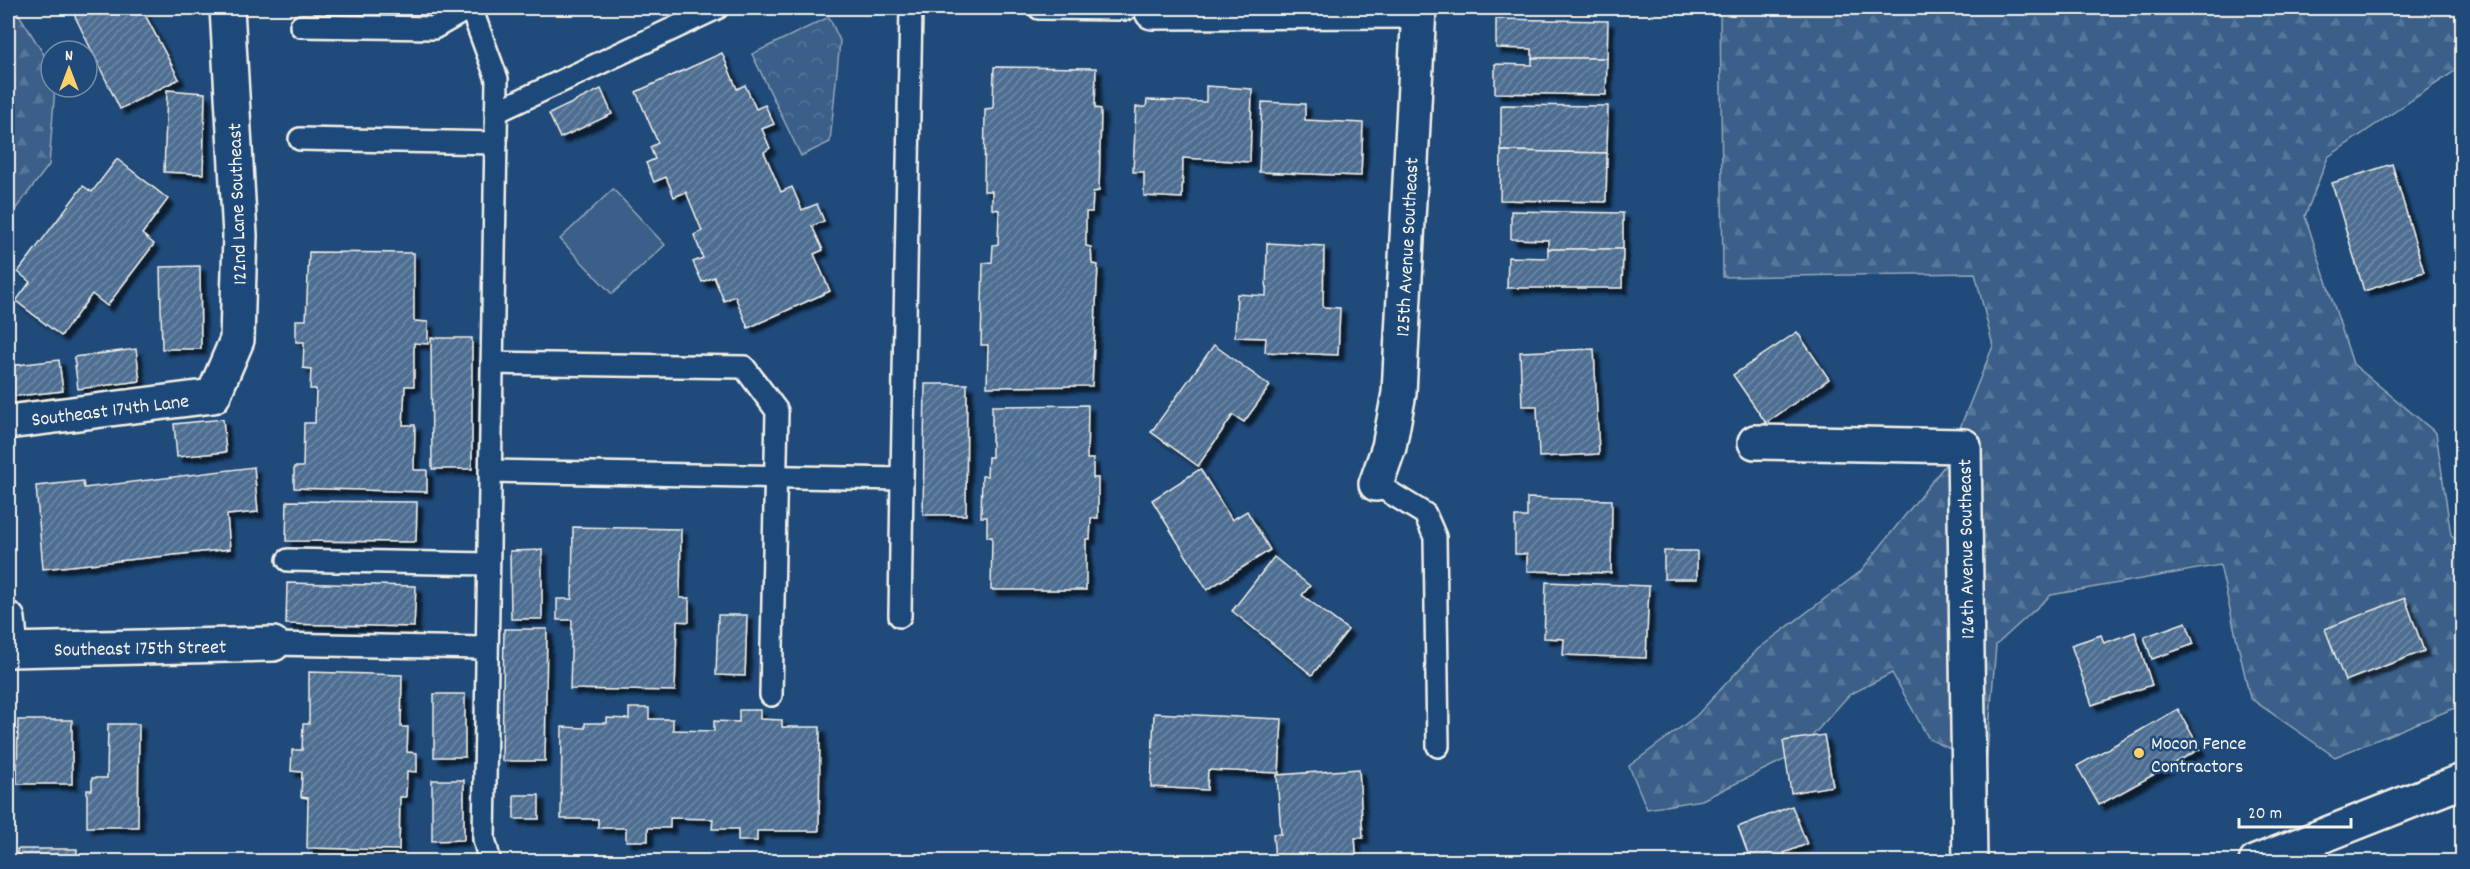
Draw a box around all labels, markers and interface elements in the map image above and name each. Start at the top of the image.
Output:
north arrow [39,39,99,99]
text: N [65,45,73,68]
street label: 122nd Lane Southeast [222,122,256,285]
street label: 125th Avenue Southeast [1390,157,1428,338]
street label: Southeast 174th Lane [30,388,191,436]
street label: 126th Avenue Southeast [1952,459,1984,639]
street label: Southeast 175th Street [54,634,227,666]
place label: Mocon Fence Contractors [2151,731,2246,782]
marker: Mocon Fence Contractors [2132,746,2146,760]
scale bar [2239,791,2352,829]
text: 20 m [2248,802,2282,827]

